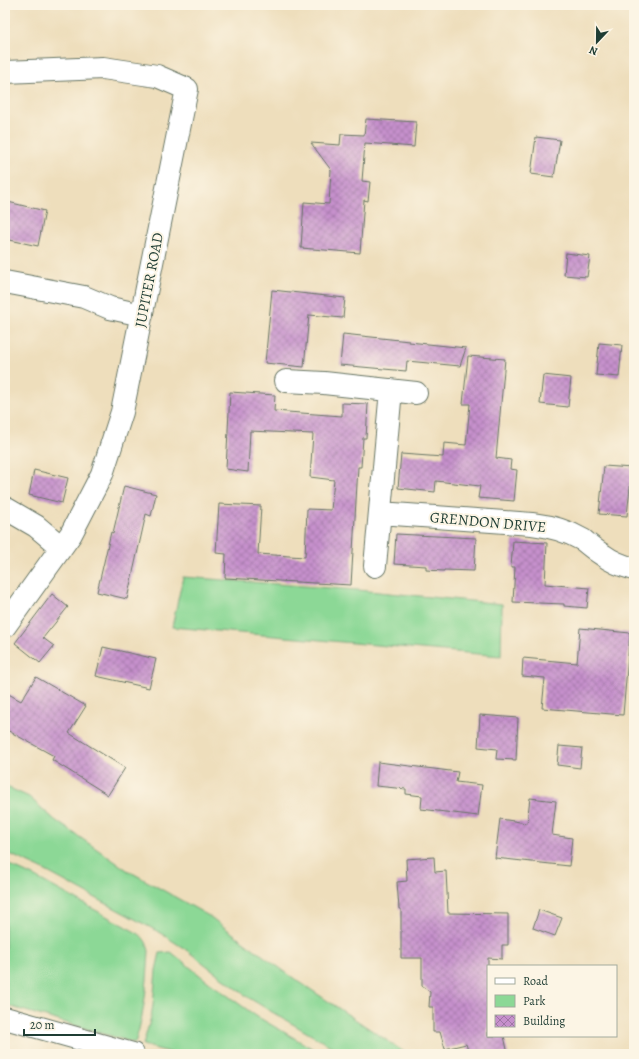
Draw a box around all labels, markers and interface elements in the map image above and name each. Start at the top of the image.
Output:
north arrow [577,22,617,62]
text: N [587,42,600,59]
street label: JUPITER ROAD [130,231,168,329]
street label: GRENDON DRIVE [429,507,547,537]
legend [487,965,617,1037]
text: Road [523,973,549,989]
text: Park [523,993,546,1009]
scale bar [24,1011,95,1037]
text: Building [523,1013,565,1029]
text: 20 m [30,1017,54,1033]

